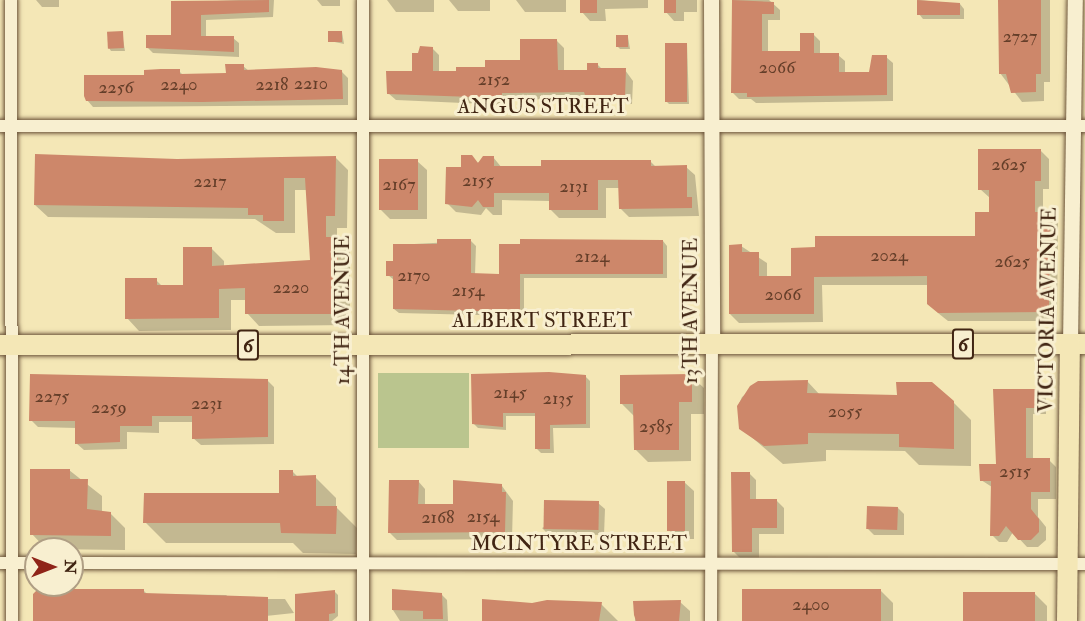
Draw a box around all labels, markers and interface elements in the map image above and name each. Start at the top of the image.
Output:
house number: 2727 [1003,26,1037,48]
house number: 2066 [759,57,795,79]
house number: 2152 [478,69,510,91]
house number: 2210 [294,73,328,95]
house number: 2240 [160,74,198,96]
house number: 2218 [255,74,289,96]
house number: 2256 [98,77,134,99]
street label: ANGUS STREET [457,94,629,120]
house number: 2625 [991,154,1027,176]
house number: 2155 [462,170,494,192]
house number: 2217 [194,171,226,193]
house number: 2167 [383,174,415,196]
house number: 2131 [560,176,588,198]
street label: VICTORIA AVENUE [1034,207,1062,413]
street label: 14TH AVENUE [330,235,356,385]
street label: 13TH AVENUE [678,238,704,384]
house number: 2024 [870,245,908,267]
house number: 2124 [575,246,609,268]
house number: 2625 [994,251,1030,273]
house number: 2170 [398,265,430,287]
house number: 2220 [273,277,309,299]
house number: 2154 [452,280,484,302]
house number: 2066 [765,284,801,306]
street label: ALBERT STREET [452,308,632,334]
road number: 6 [951,327,975,361]
road number: 6 [236,328,260,362]
house number: 2145 [493,382,527,404]
house number: 2275 [35,386,69,408]
house number: 2135 [543,388,573,410]
house number: 2231 [191,393,223,415]
house number: 2259 [91,397,127,419]
house number: 2055 [828,401,862,423]
house number: 2585 [639,416,673,438]
house number: 2515 [999,461,1031,483]
house number: 2154 [467,506,499,528]
house number: 2168 [422,507,454,529]
street label: MCINTYRE STREET [471,531,687,557]
north arrow [24,537,84,597]
text: N [60,560,80,574]
house number: 2400 [792,594,830,616]

